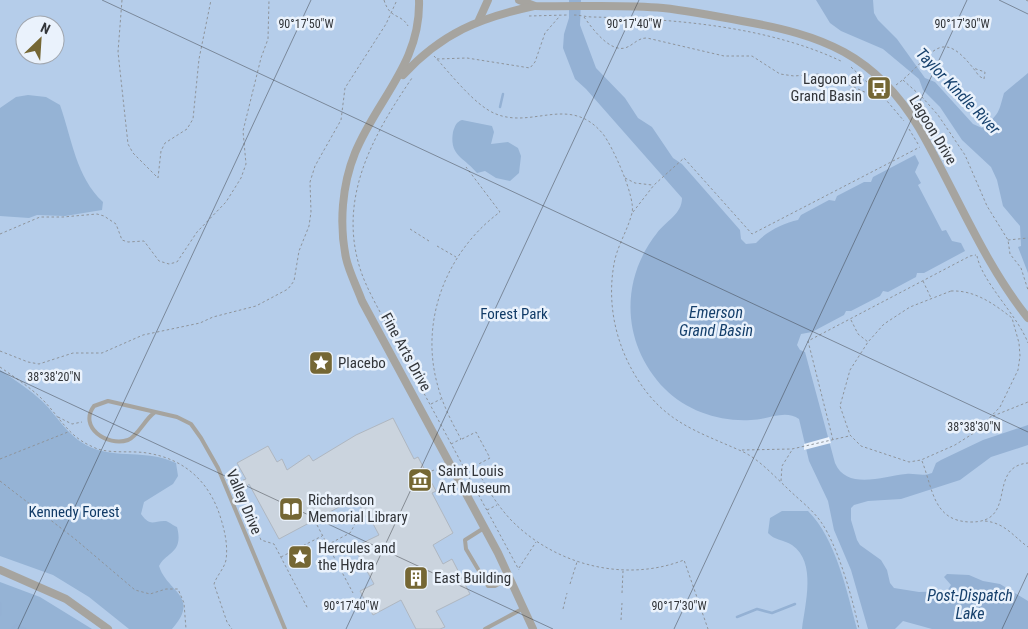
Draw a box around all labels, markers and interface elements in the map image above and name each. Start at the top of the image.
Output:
north arrow [15,15,65,65]
text: 90°17'50"W [278,17,334,31]
text: 90°17'40"W [606,17,662,31]
text: 90°17'30"W [934,17,990,31]
text: N [38,19,53,37]
water label: Taylor Kindle River [912,44,1005,139]
place label: Lagoon at Grand Basin [791,70,862,105]
bus stop icon: Lagoon at Grand Basin [866,75,892,101]
street label: Lagoon Drive [905,92,961,168]
water label: Emerson Grand Basin [679,303,753,340]
park label: Forest Park [480,305,548,323]
street label: Fine Arts Drive [377,310,435,394]
place icon: Placebo [308,350,334,376]
place label: Placebo [338,354,386,372]
text: 38°38'20"N [27,370,81,384]
text: 38°38'30"N [947,420,1001,434]
place label: Saint Louis Art Museum [438,462,510,497]
street label: Valley Drive [222,467,266,537]
museum icon: Saint Louis Art Museum [407,467,433,493]
place label: Richardson Memorial Library [308,491,408,526]
library icon: Richardson Memorial Library [278,496,304,522]
park label: Kennedy Forest [28,503,120,521]
place label: Hercules and the Hydra [318,539,396,574]
place icon: Hercules and the Hydra [287,544,313,570]
building icon: East Building [403,565,429,591]
place label: East Building [434,569,511,587]
water label: Post-Dispatch Lake [927,586,1013,623]
text: 90°17'40"W [323,599,379,613]
text: 90°17'30"W [651,599,707,613]

